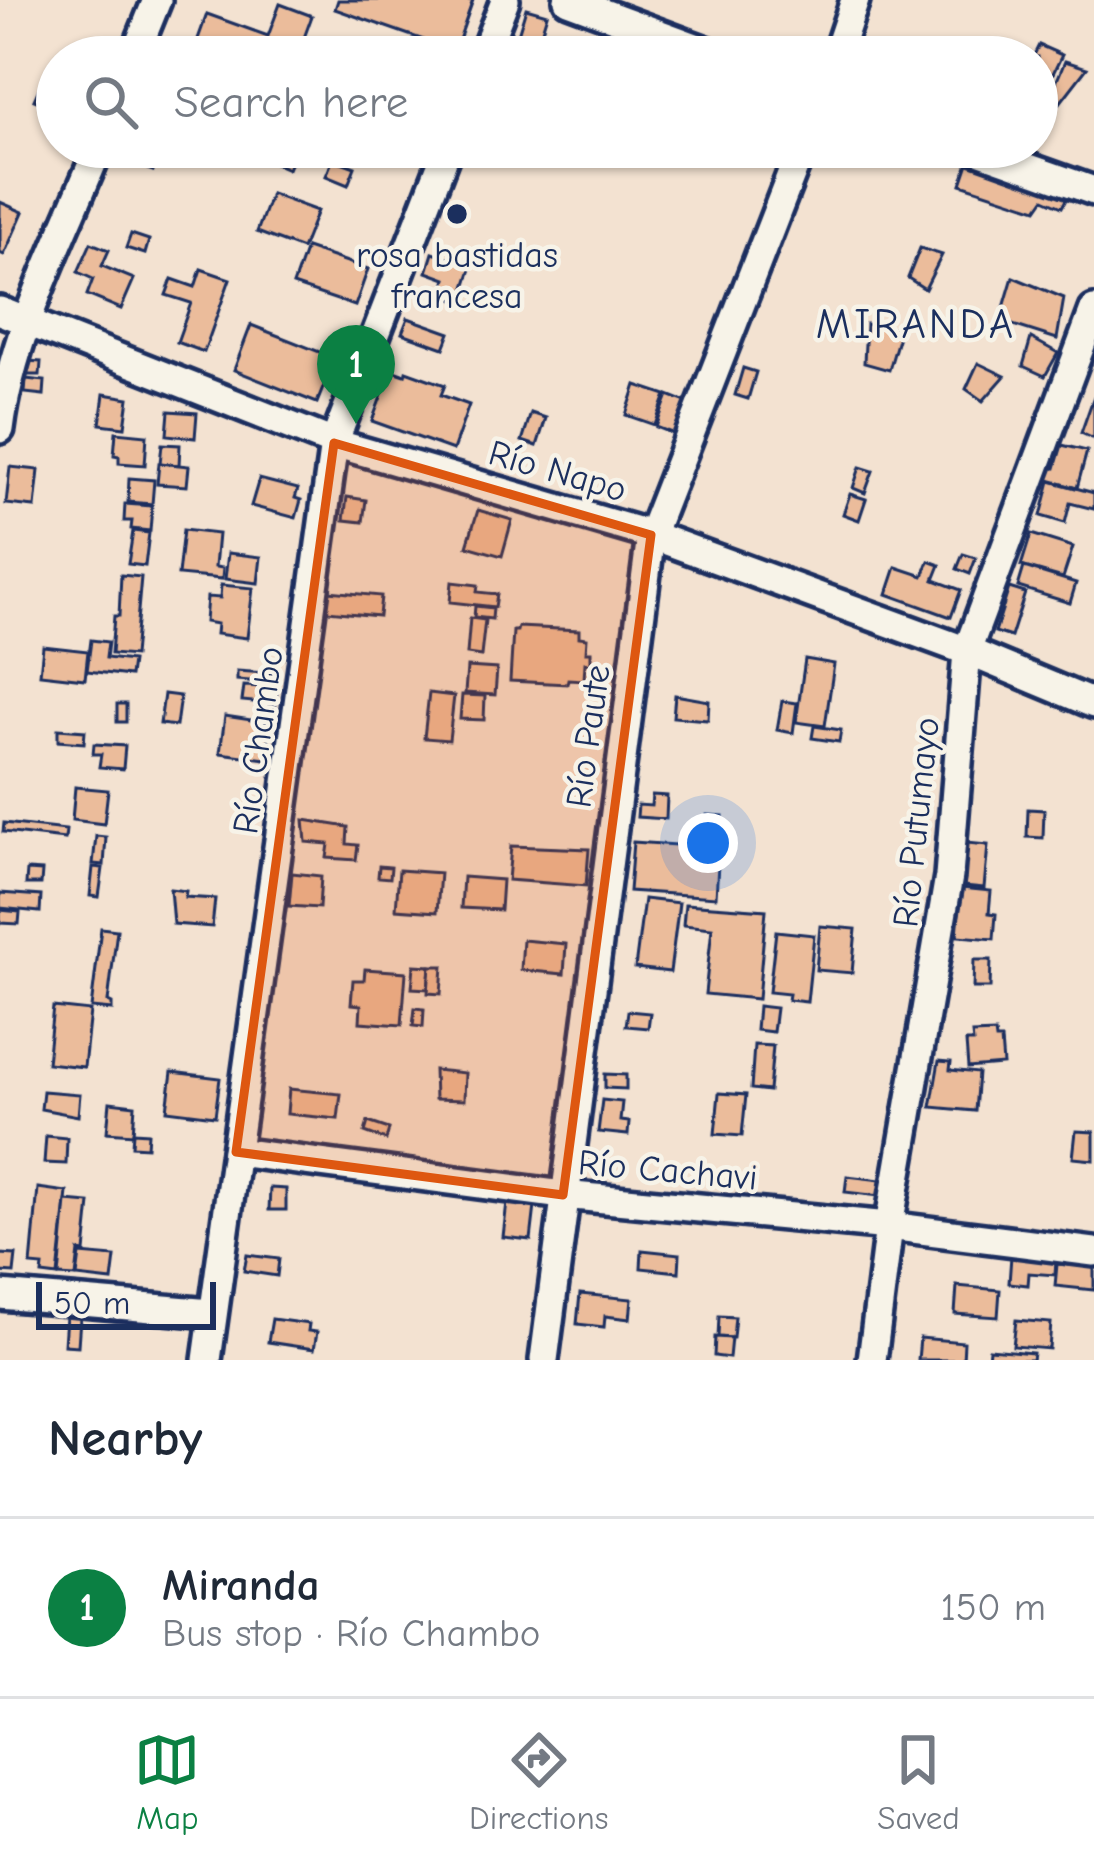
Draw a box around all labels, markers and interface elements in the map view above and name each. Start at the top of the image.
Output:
search box [36,36,1058,168]
icon: search [78,69,144,135]
text: Search here [174,76,408,128]
marker: rosa bastidas francesa [444,201,470,227]
place label: rosa bastidas francesa [356,235,558,317]
district label: MIRANDA [816,300,1016,349]
pin: 1 [317,325,395,424]
street label: Río Napo [484,432,631,511]
street label: Río Chambo [225,644,292,837]
street label: Río Paute [558,662,619,810]
street label: Río Putumayo [885,715,948,929]
your location [678,813,738,873]
street label: Río Cachavi [576,1142,759,1199]
scale bar [36,1276,216,1329]
text: 50 m [54,1284,130,1322]
text: Nearby [48,1409,202,1468]
text: Miranda [162,1559,320,1611]
text: 1 [79,1585,95,1630]
text: 150 m [940,1585,1046,1630]
text: Bus stop · Río Chambo [162,1611,540,1656]
tab: Map [134,1727,200,1837]
tab: Directions [469,1727,609,1837]
tab: Saved [877,1727,960,1837]

